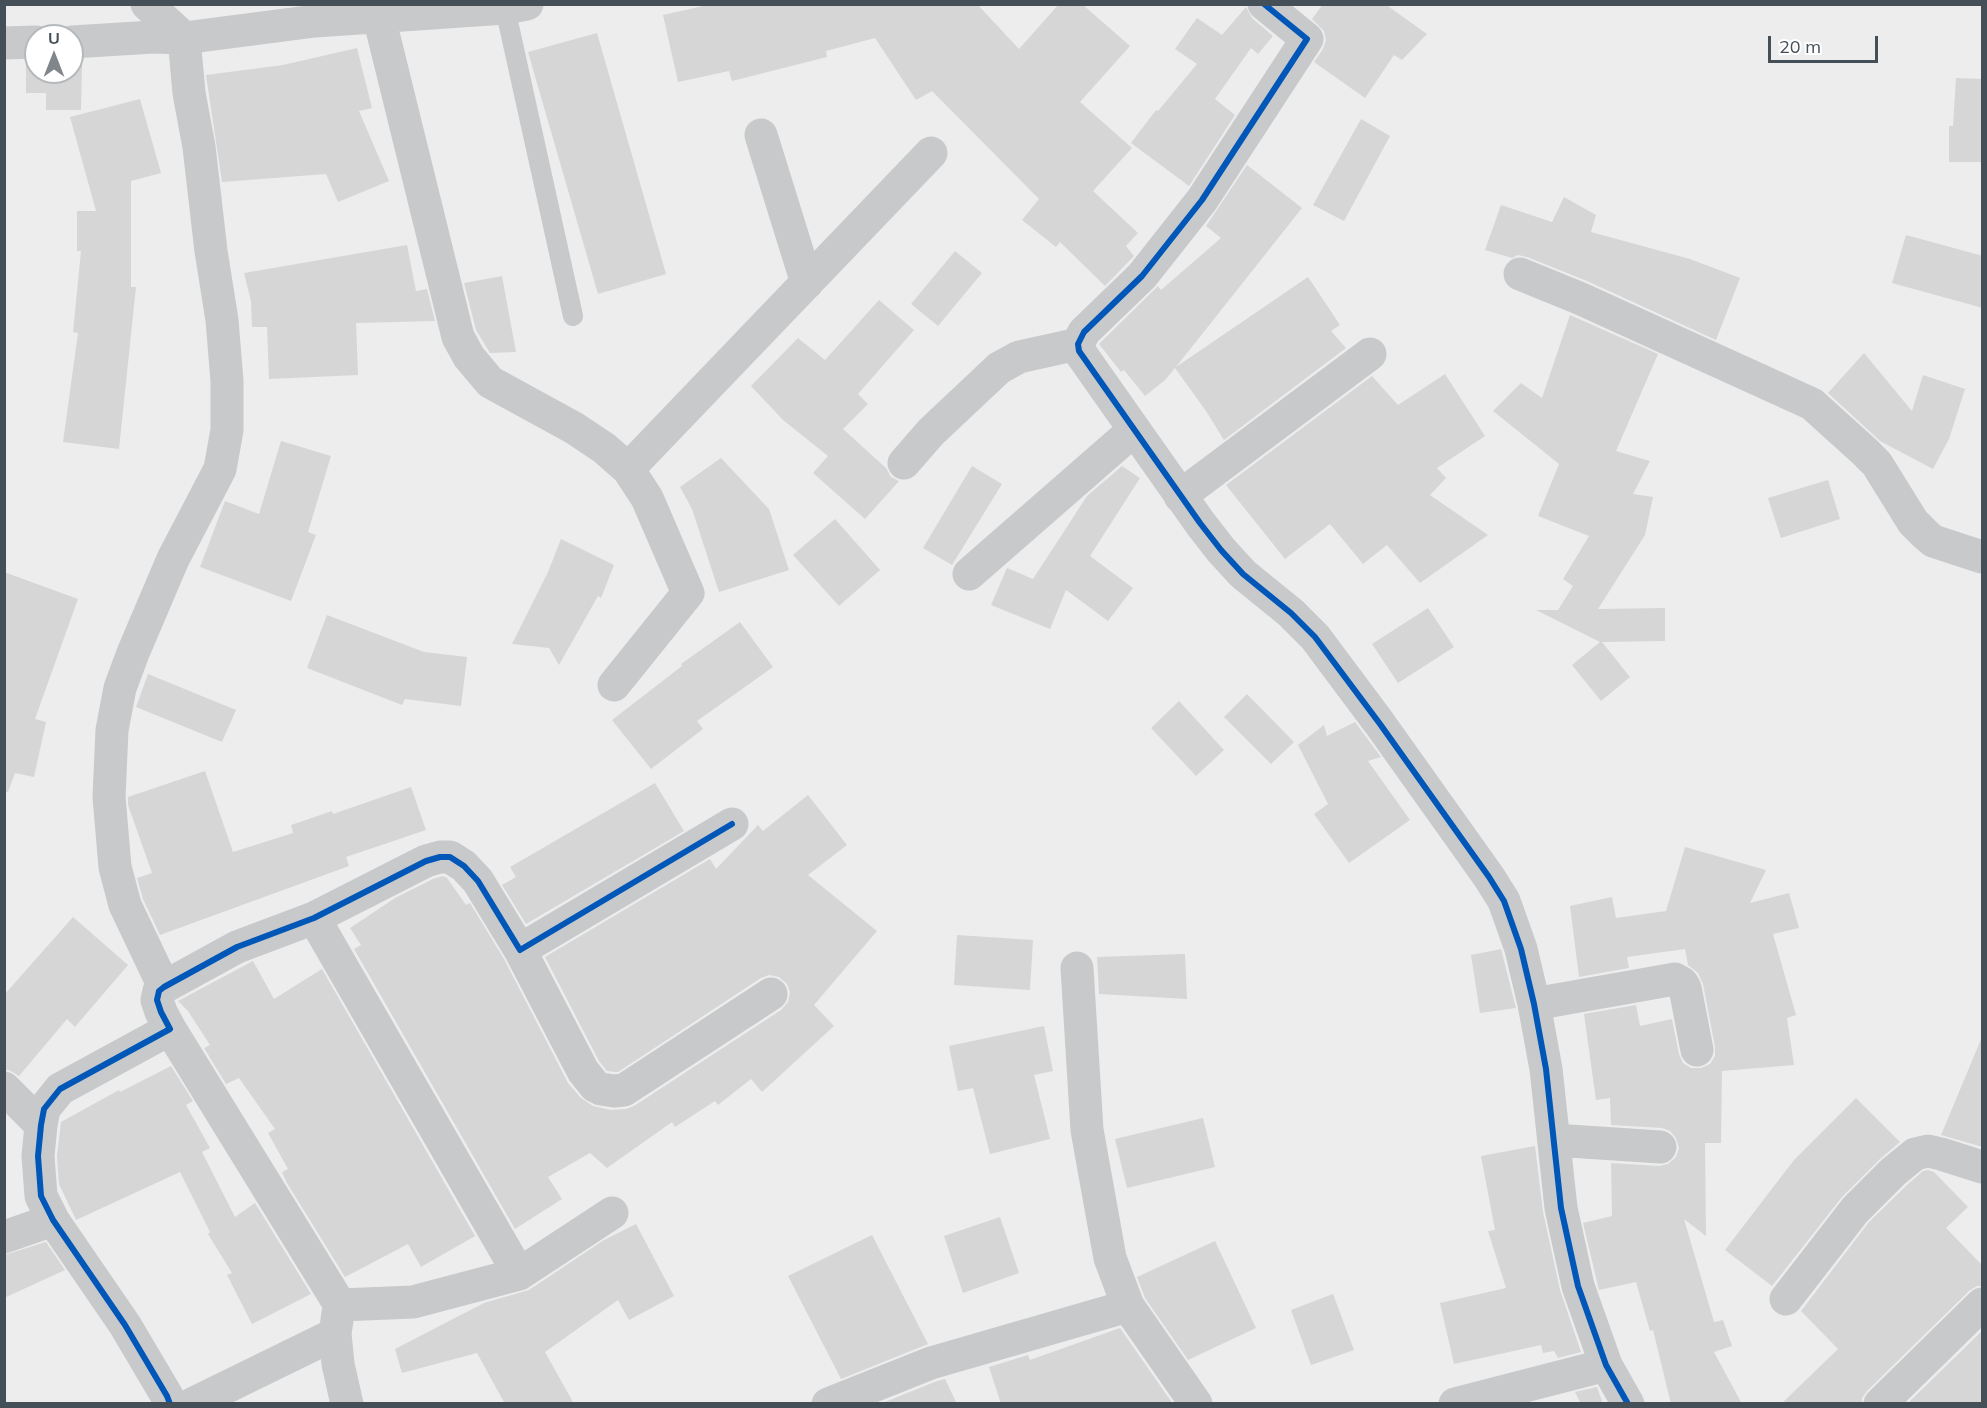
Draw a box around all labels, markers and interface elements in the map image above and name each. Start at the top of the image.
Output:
north arrow [24,24,84,84]
scale bar [1771,24,1880,62]
text: U [48,28,60,48]
text: 20 m [1779,35,1821,58]

